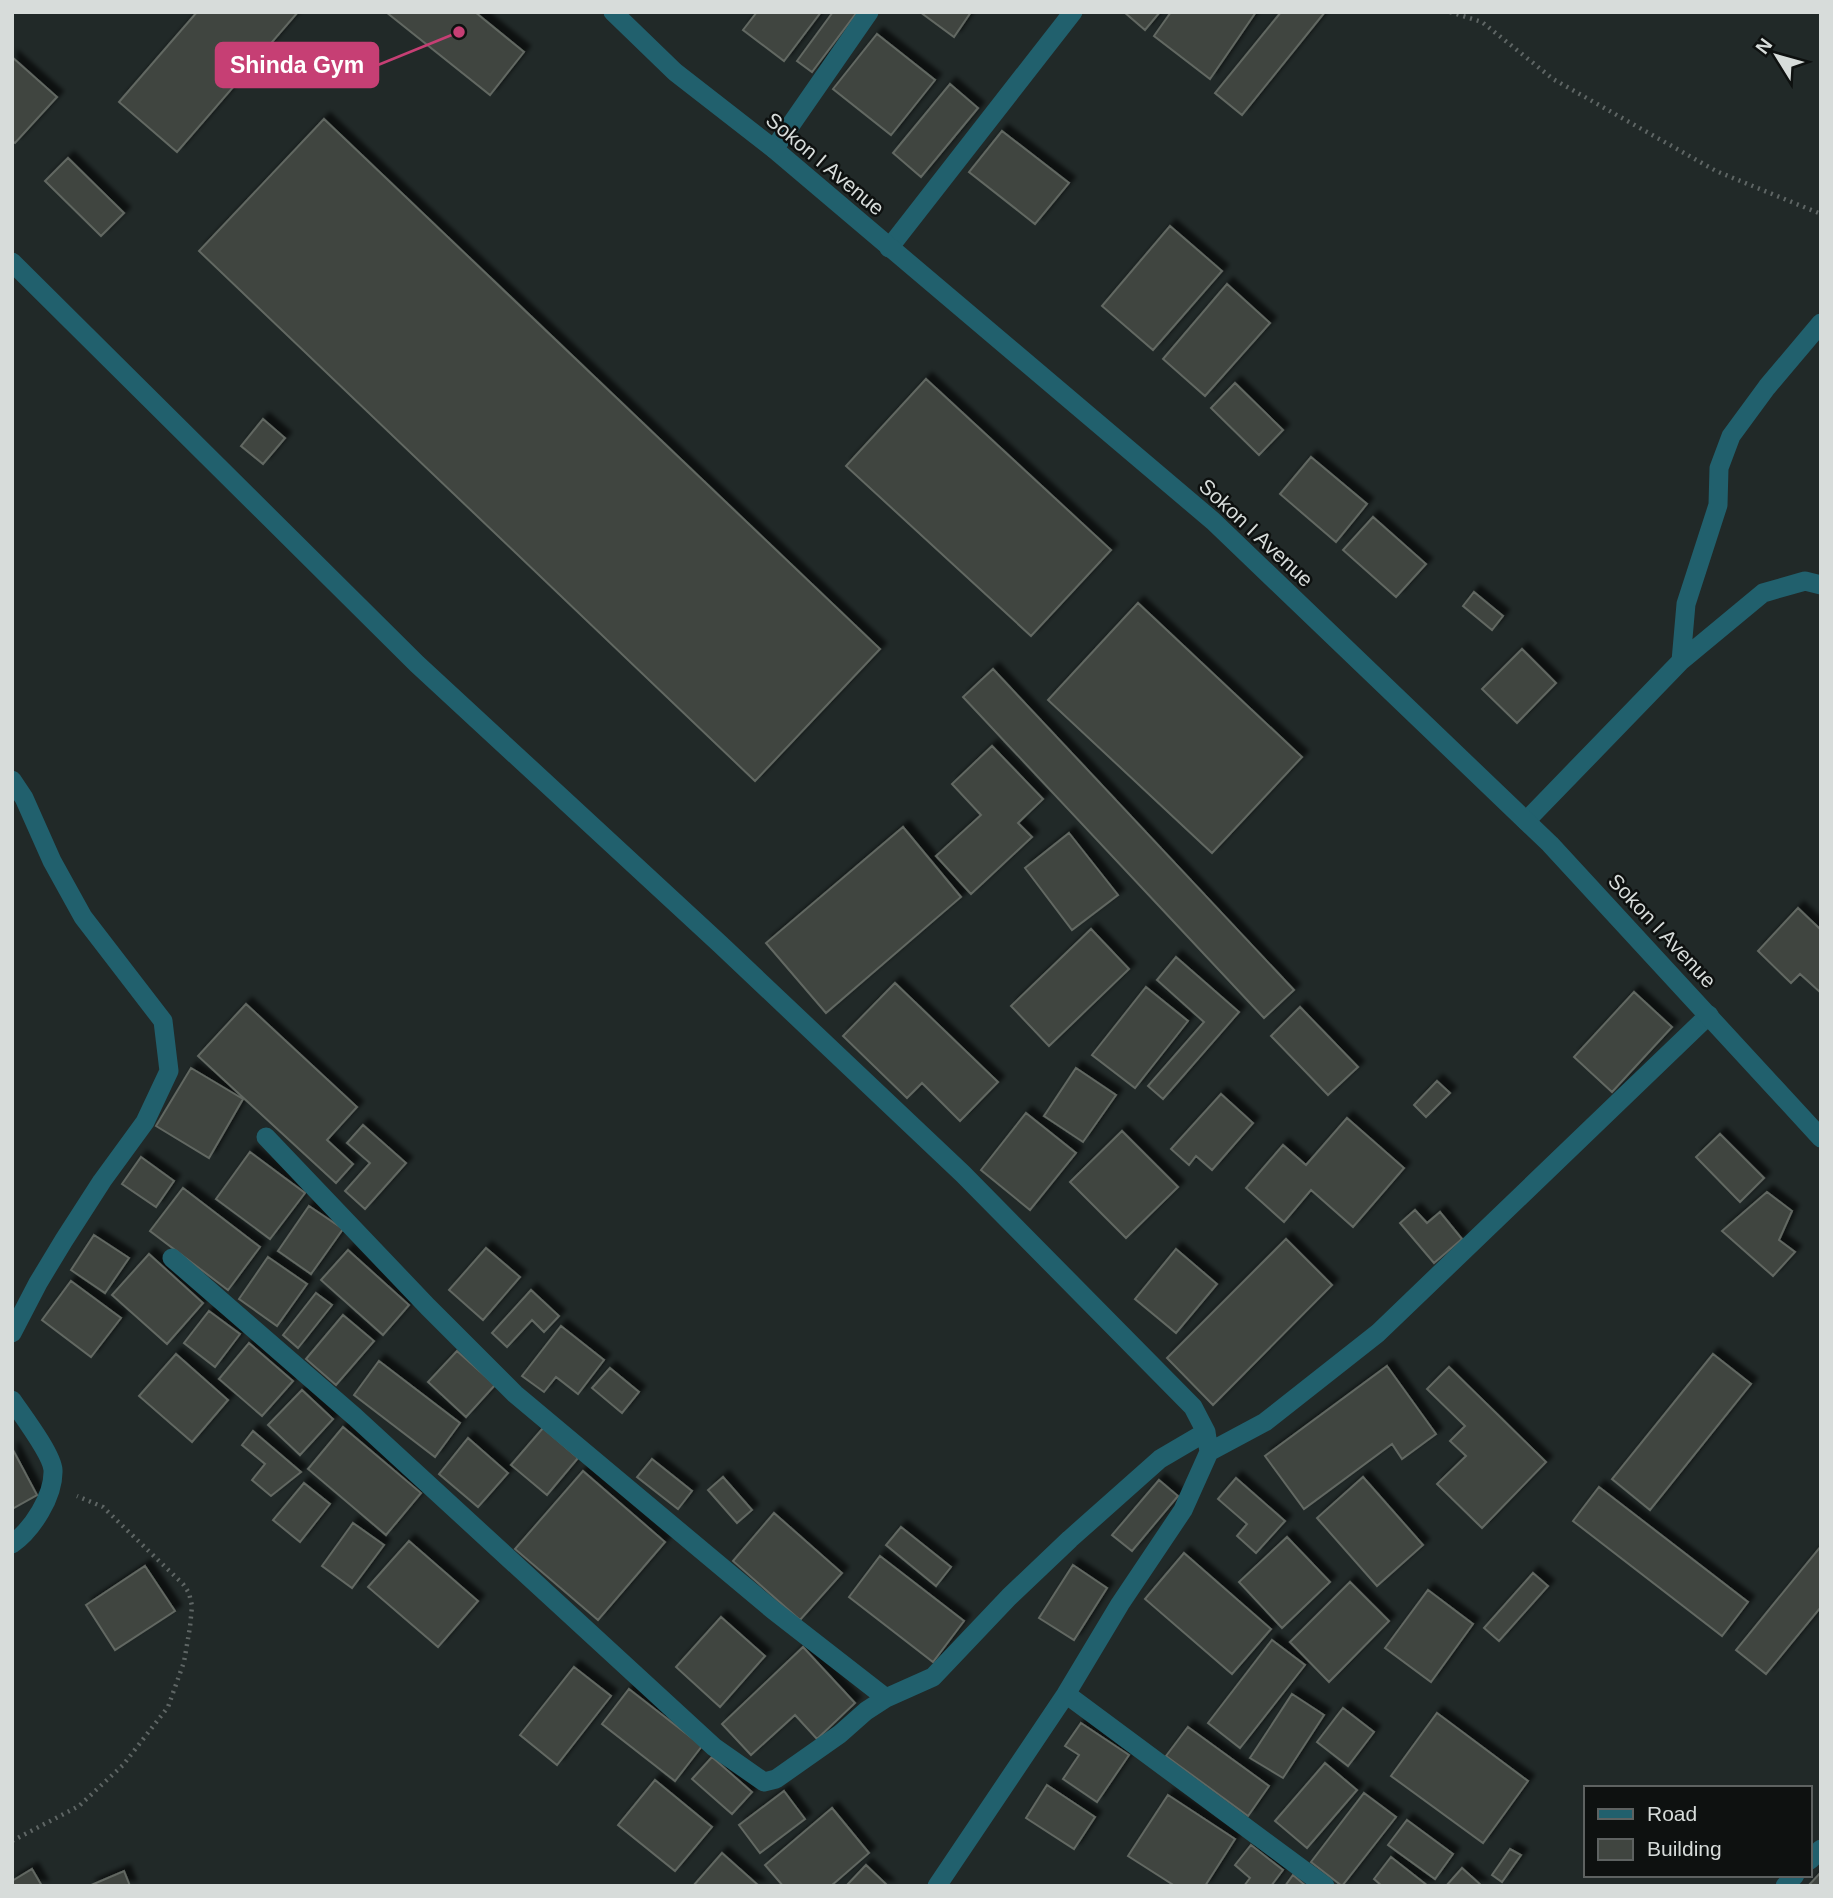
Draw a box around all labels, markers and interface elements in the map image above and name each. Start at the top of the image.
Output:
north arrow [1742,21,1812,91]
text: N [1751,34,1776,58]
callout: Shinda Gym [216,43,378,87]
text: Shinda Gym [230,52,364,78]
street label: Sokon I Avenue [762,108,889,220]
street label: Sokon I Avenue [1195,474,1318,591]
street label: Sokon I Avenue [1604,869,1721,992]
legend [1584,1786,1812,1877]
text: Road [1647,1802,1697,1825]
text: Building [1647,1837,1722,1860]

